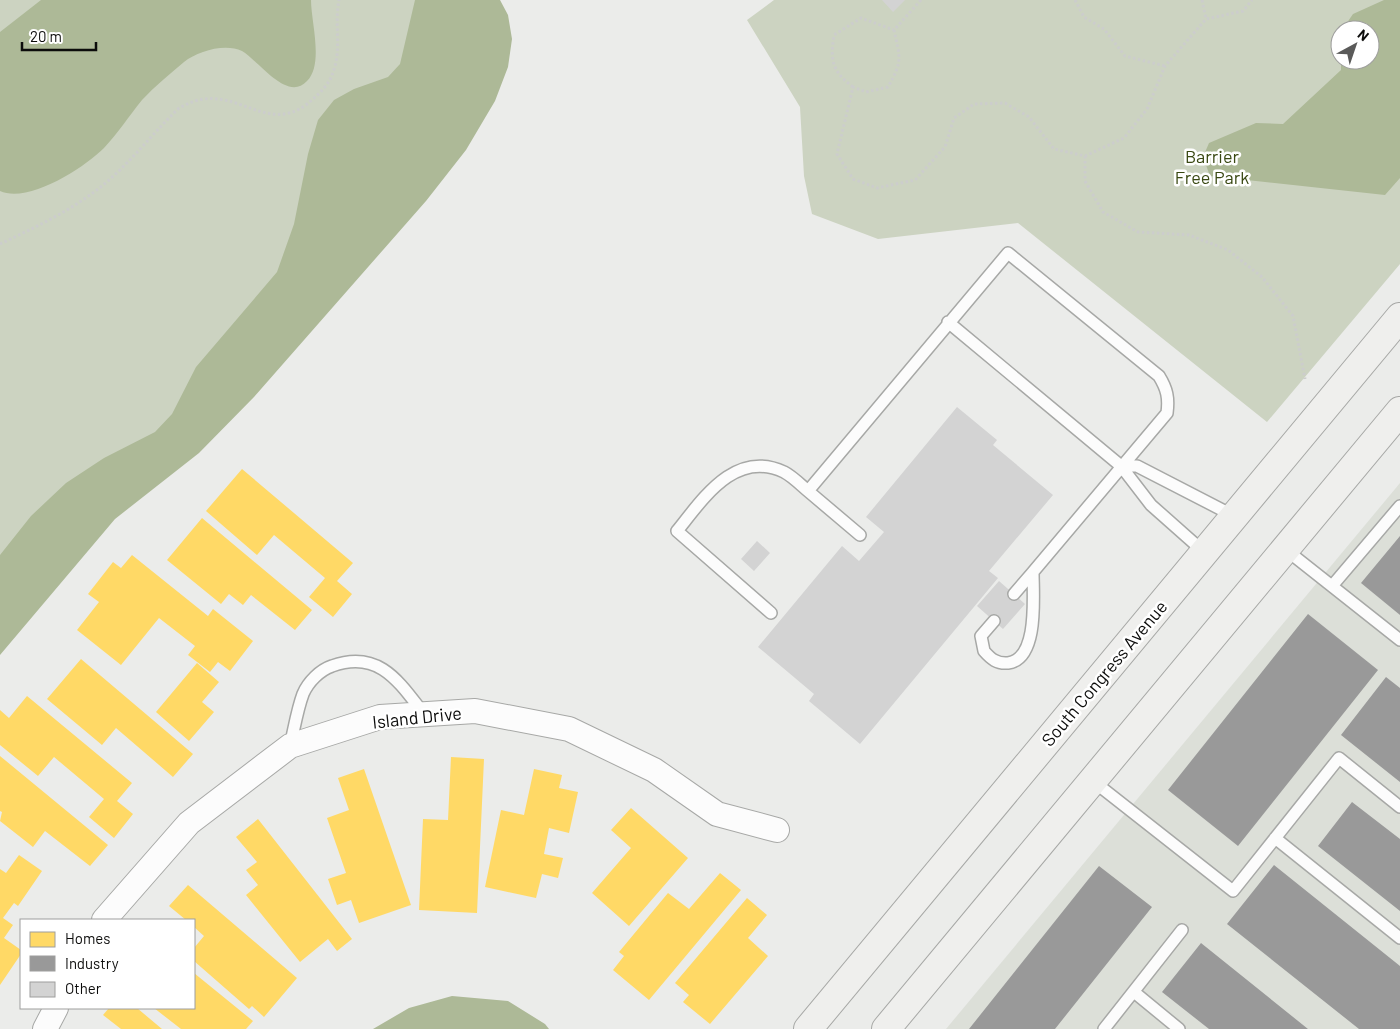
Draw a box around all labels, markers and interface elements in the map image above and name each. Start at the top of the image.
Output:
scale bar [22,20,96,52]
north arrow [1330,20,1380,70]
text: N [1355,25,1373,44]
text: 20 m [30,27,62,45]
park label: Barrier Free Park [1175,145,1249,188]
street label: South Congress Avenue [1037,596,1171,750]
street label: Island Drive [371,701,463,733]
legend [20,919,195,1009]
text: Homes [65,929,110,947]
text: Industry [65,954,119,972]
text: Other [65,979,102,997]

